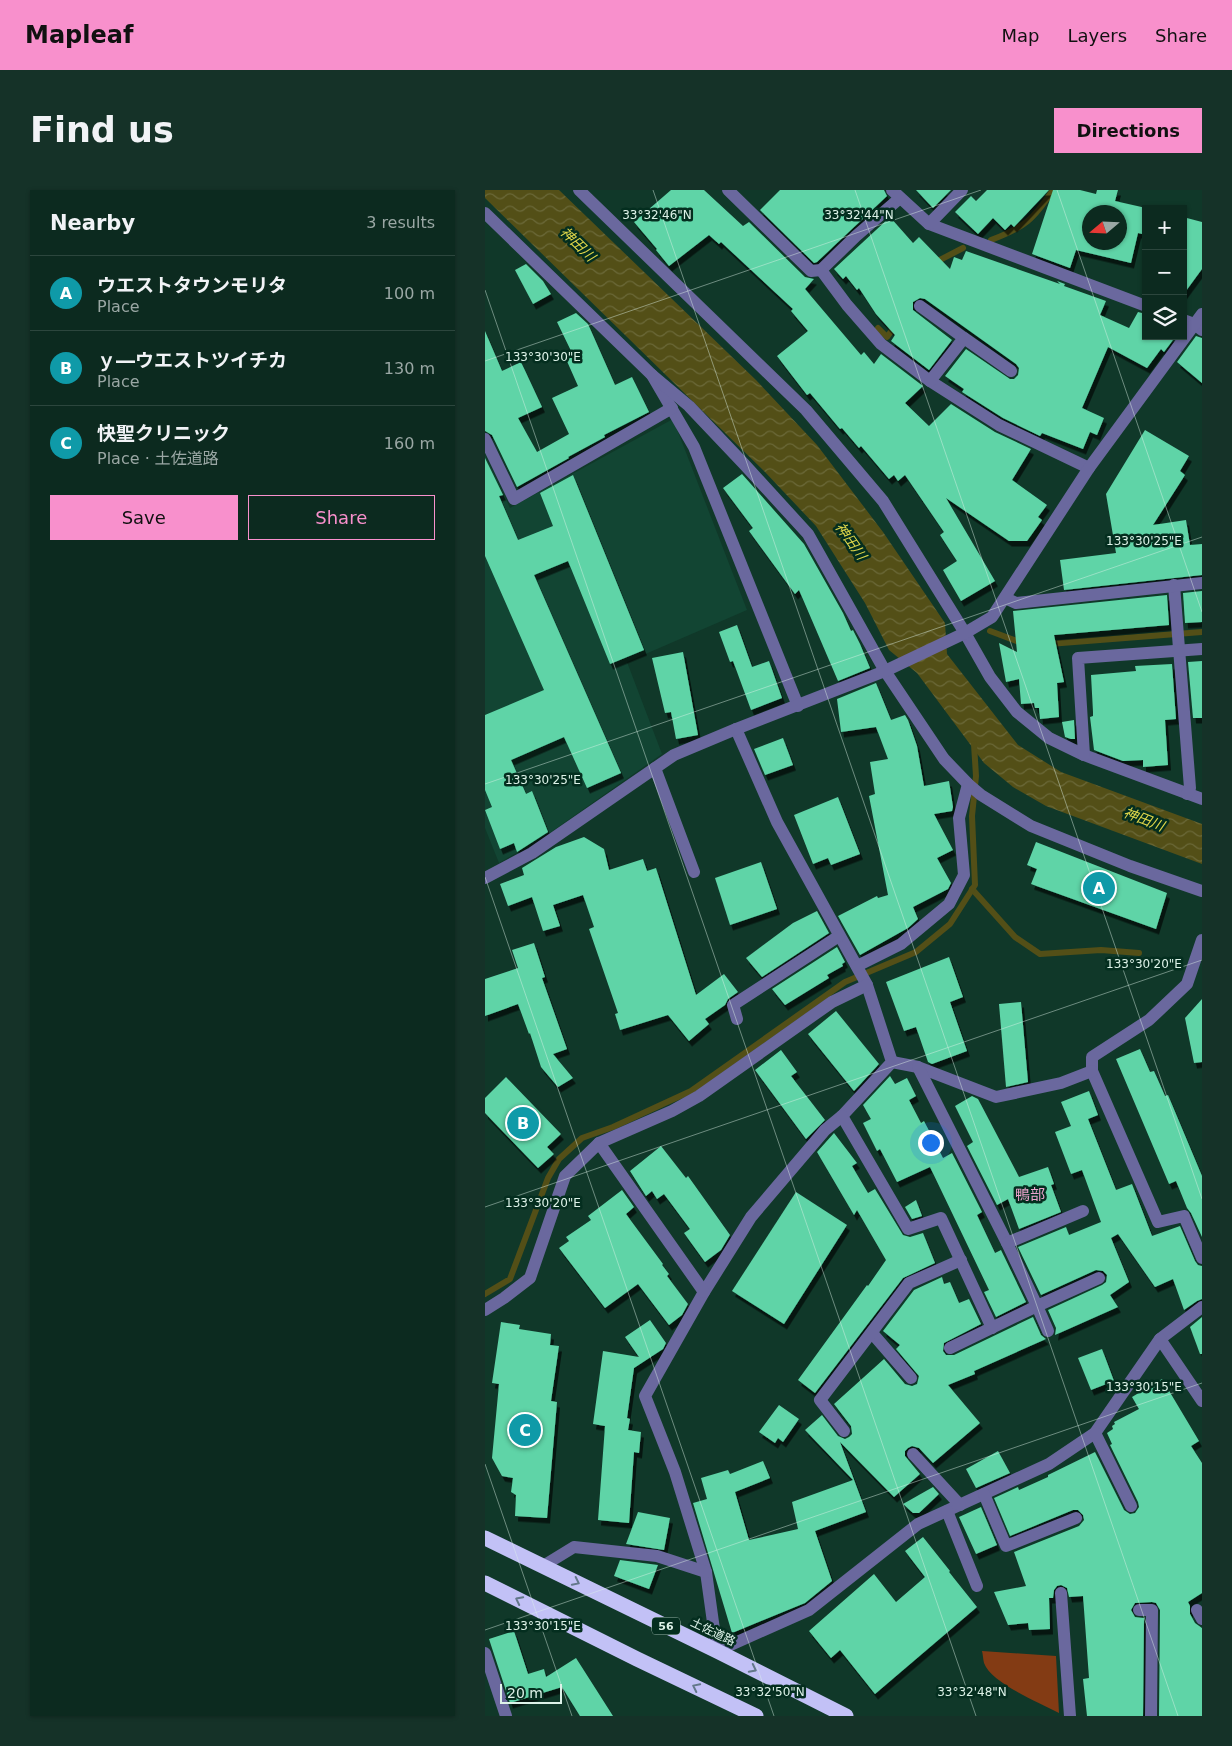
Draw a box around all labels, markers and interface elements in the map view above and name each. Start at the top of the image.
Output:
text: Mapleaf [25,21,133,49]
text: Map [1001,25,1039,46]
text: Layers [1067,25,1127,46]
text: Share [1155,25,1207,46]
button: Directions [1054,108,1202,153]
text: Find us [30,110,174,150]
north arrow [1082,205,1127,250]
map controls [1142,205,1187,340]
button: + [1142,205,1187,250]
text: 33°32'46"N [622,208,692,222]
text: 33°32'44"N [824,208,894,222]
text: Nearby [50,211,135,235]
text: 3 results [366,213,435,232]
water label: 神田川 [557,224,600,266]
button: − [1142,250,1187,295]
text: ウエストタウンモリタ [97,274,287,296]
text: A [60,284,72,303]
text: 100 m [384,284,435,303]
button: layers [1142,295,1187,340]
text: Place [97,297,140,316]
text: ｙ―ウエストツイチカ [97,349,287,371]
text: 133°30'30"E [505,350,581,364]
text: B [60,359,72,378]
text: 130 m [384,359,435,378]
text: Place [97,372,140,391]
text: 快聖クリニック [97,422,230,444]
text: C [60,434,72,453]
text: 160 m [384,434,435,453]
text: Place · 土佐道路 [97,449,219,468]
button: Save [50,495,238,540]
button: Share [248,495,435,540]
water label: 神田川 [832,519,871,564]
text: 133°30'25"E [1106,534,1182,548]
text: 133°30'25"E [505,773,581,787]
water label: 神田川 [1122,804,1168,835]
pin: A [1083,869,1115,907]
text: 133°30'20"E [1106,957,1182,971]
pin: B [507,1104,539,1142]
your location [918,1130,944,1156]
district label: 鴨部 [1015,1186,1045,1204]
text: 133°30'20"E [505,1196,581,1210]
text: 133°30'15"E [1106,1380,1182,1394]
pin: C [509,1411,541,1449]
one-way arrow [571,1576,580,1587]
one-way arrow [515,1596,524,1606]
street label: 土佐道路 [688,1615,738,1649]
road number: 56 [652,1618,680,1634]
text: 133°30'15"E [505,1619,581,1633]
one-way arrow [748,1663,757,1673]
scale bar [500,1681,563,1704]
one-way arrow [692,1683,701,1694]
text: 20 m [507,1685,543,1701]
text: 33°32'50"N [735,1685,805,1699]
text: 33°32'48"N [937,1685,1007,1699]

